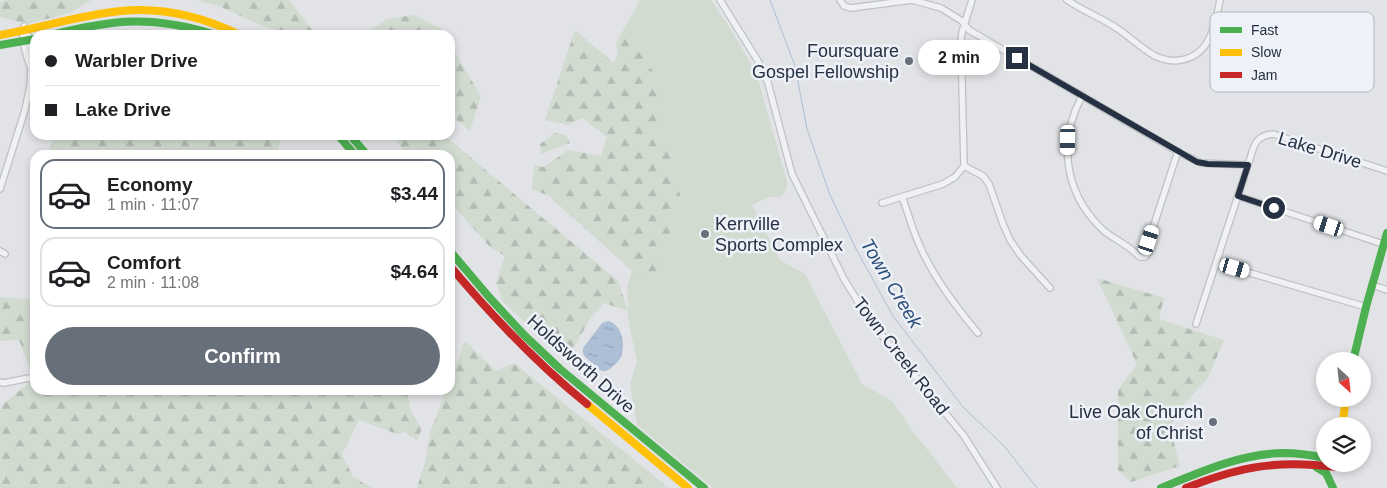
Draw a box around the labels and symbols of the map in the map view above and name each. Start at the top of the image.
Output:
legend [1210,12,1374,92]
text: Fast [1251,22,1278,38]
callout: 2 min [917,40,1000,76]
place label: Foursquare Gospel Fellowship [752,41,899,82]
text: Slow [1251,44,1282,60]
route end [1006,47,1028,69]
marker: Foursquare Gospel Fellowship [903,55,915,67]
text: Jam [1251,67,1277,83]
car [1060,125,1075,155]
street label: Lake Drive [1276,128,1364,172]
route start [1263,197,1285,219]
place label: Kerrville Sports Complex [715,214,843,255]
car [1312,214,1345,238]
car [1137,223,1160,257]
marker: Kerrville Sports Complex [699,228,711,240]
water label: Town Creek [857,235,927,333]
car [1218,257,1251,279]
street label: Town Creek Road [849,293,953,419]
street label: Holdsworth Drive [523,311,639,417]
north arrow [1316,352,1371,408]
place label: Live Oak Church of Christ [1069,402,1203,443]
marker: Live Oak Church of Christ [1207,416,1219,428]

